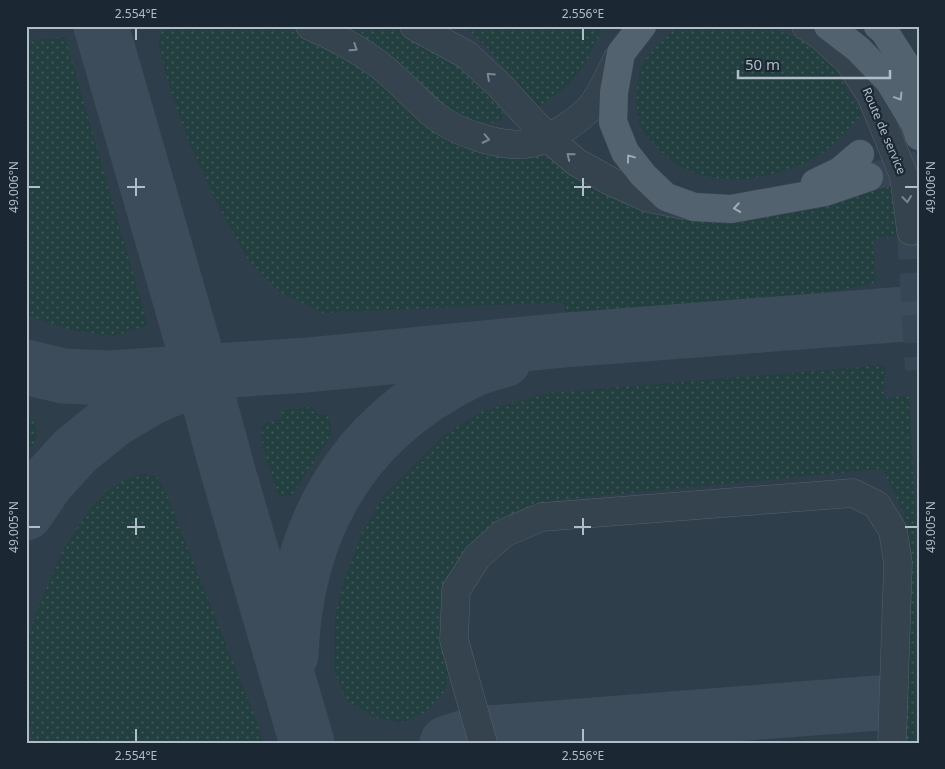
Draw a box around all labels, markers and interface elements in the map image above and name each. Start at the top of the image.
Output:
text: 2.554°E [115,5,157,22]
text: 2.556°E [562,5,604,22]
one-way arrow [348,42,357,51]
scale bar [738,48,890,80]
text: 50 m [745,54,780,74]
one-way arrow [487,73,496,82]
street label: Route de service [859,85,911,177]
one-way arrow [892,92,902,101]
one-way arrow [482,133,490,144]
one-way arrow [566,153,575,162]
one-way arrow [627,155,635,164]
text: 49.006°N [5,161,22,213]
text: 49.006°N [922,161,939,213]
one-way arrow [901,195,912,203]
one-way arrow [733,202,741,213]
text: 49.005°N [5,501,22,553]
text: 49.005°N [922,501,939,553]
text: 2.554°E [115,747,157,764]
text: 2.556°E [562,747,604,764]

